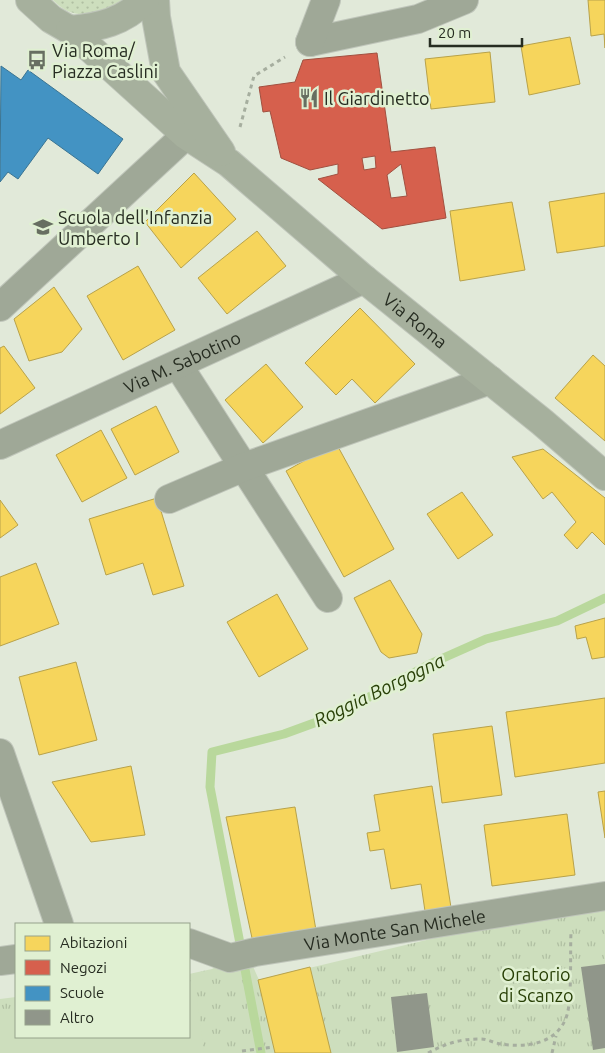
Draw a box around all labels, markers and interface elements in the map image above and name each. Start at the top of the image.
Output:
scale bar [430,15,522,47]
text: 20 m [438,24,471,41]
place label: Via Roma/ Piazza Caslini [52,40,158,81]
bus stop icon: Via Roma/ Piazza Caslini [26,49,48,71]
restaurant icon: Il Giardinetto [298,87,320,109]
place label: Il Giardinetto [324,88,430,108]
place label: Scuola dell'Infanzia Umberto I [58,207,212,248]
school or university icon: Scuola dell'Infanzia Umberto I [32,216,54,238]
street label: Via Roma [379,289,451,352]
street label: Via M. Sabotino [120,327,243,397]
water label: Roggia Borgogna [310,649,448,731]
street label: Via Monte San Michele [303,905,487,954]
legend [15,923,190,1038]
text: Abitazioni [60,934,127,951]
text: Negozi [60,959,107,976]
park label: Oratorio di Scanzo [499,964,573,1005]
text: Scuole [60,984,104,1001]
text: Altro [60,1009,94,1026]

